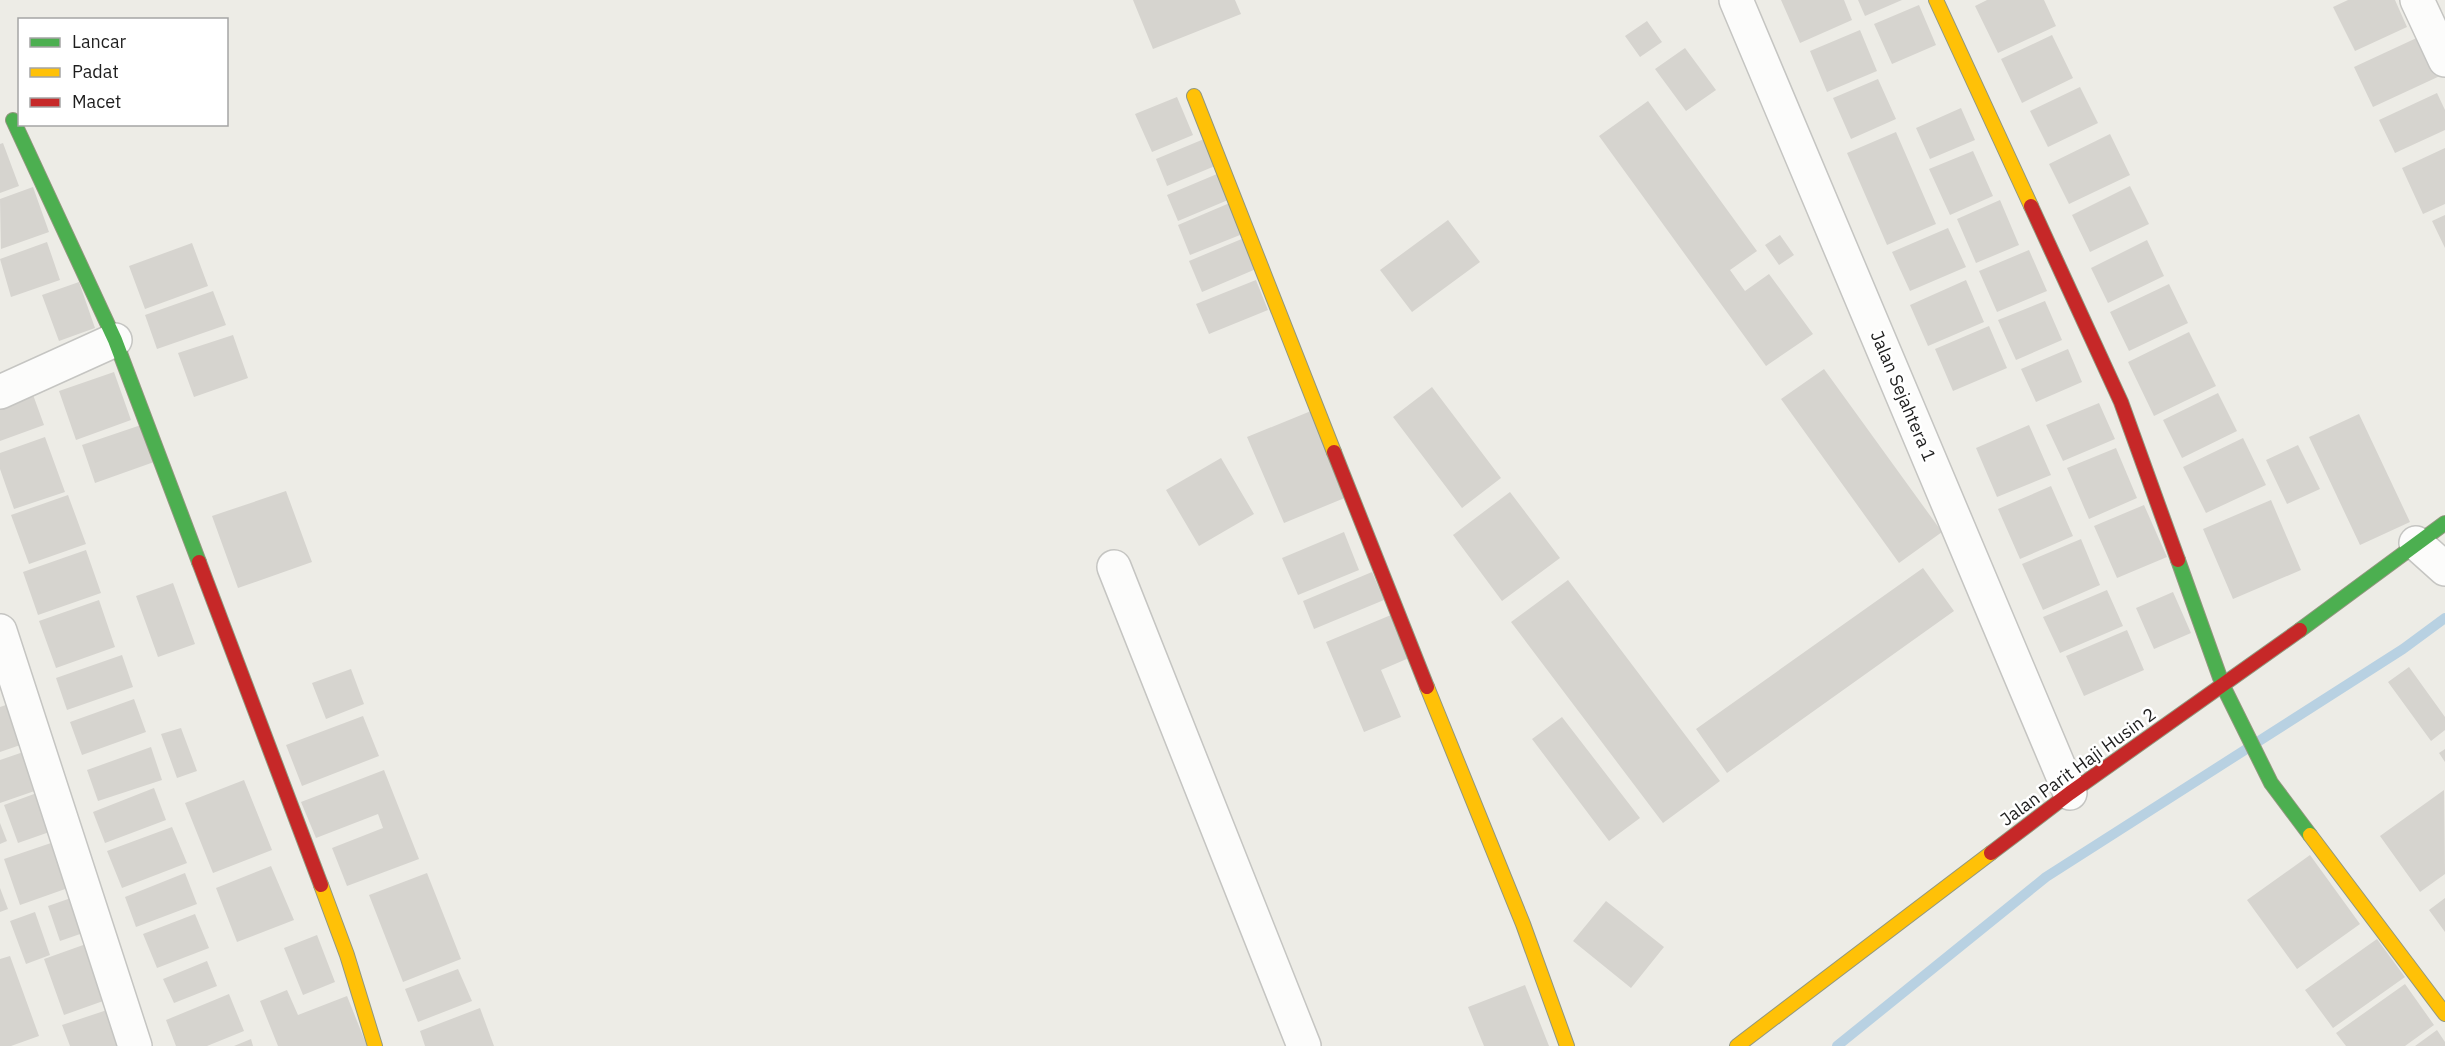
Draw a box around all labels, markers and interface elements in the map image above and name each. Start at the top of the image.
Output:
legend [18,18,228,126]
text: Lancar [72,30,127,53]
text: Padat [72,60,119,83]
text: Macet [72,90,121,113]
street label: Jalan Sejahtera 1 [1866,327,1941,465]
street label: Jalan Parit Haji Husin 2 [1995,702,2160,831]

